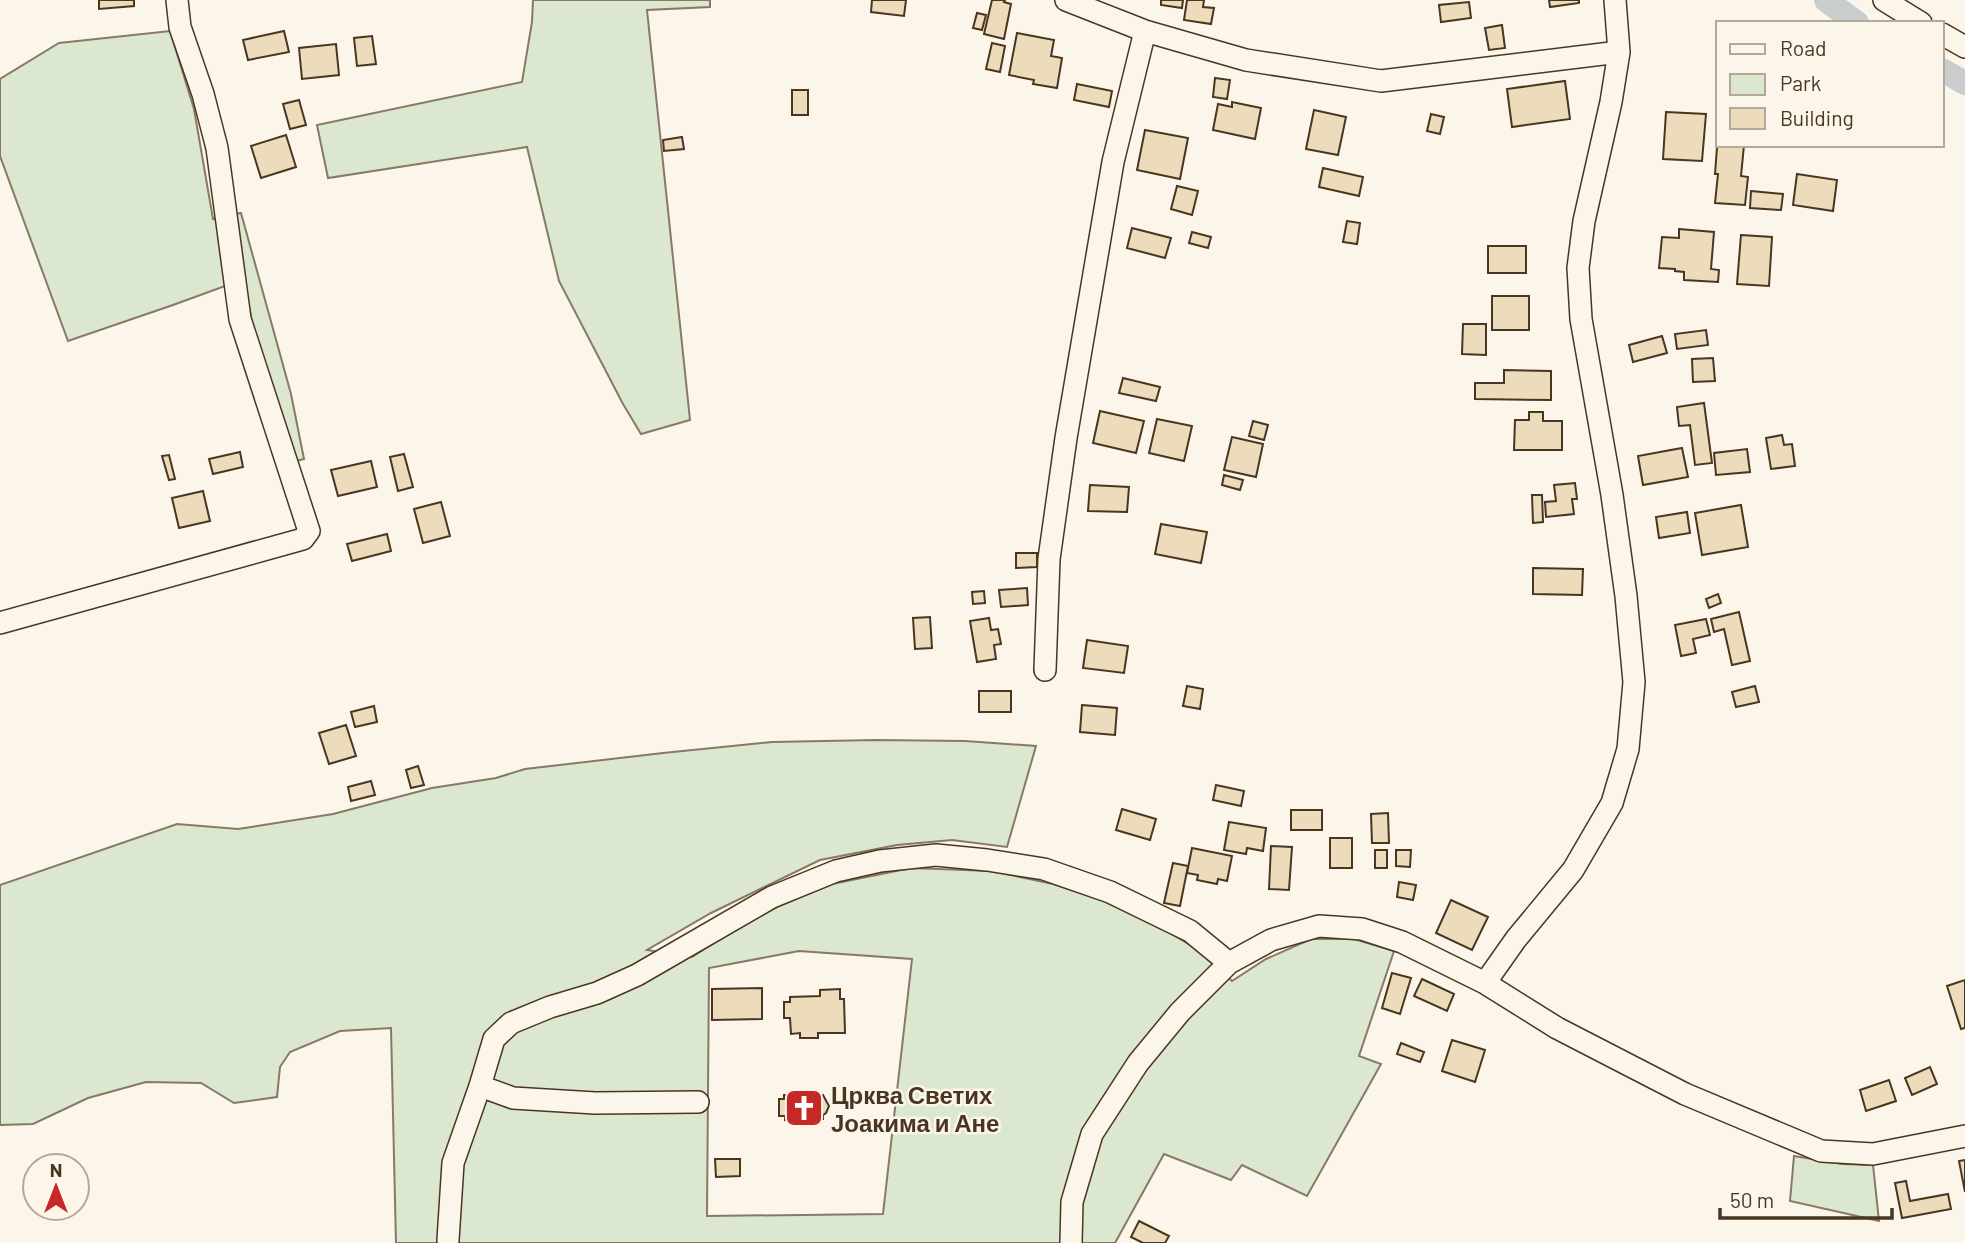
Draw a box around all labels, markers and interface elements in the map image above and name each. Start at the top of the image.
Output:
legend [1716,21,1944,147]
text: Road [1780,35,1826,60]
text: Park [1780,70,1821,95]
text: Building [1780,105,1854,130]
place label: Црква Светих Јоакима и Ане [831,1080,999,1137]
church icon: Црква Светих Јоакима и Ане [783,1087,825,1129]
north arrow [21,1152,91,1222]
text: N [50,1158,62,1181]
scale bar [1720,1176,1892,1220]
text: 50 m [1730,1187,1774,1212]

